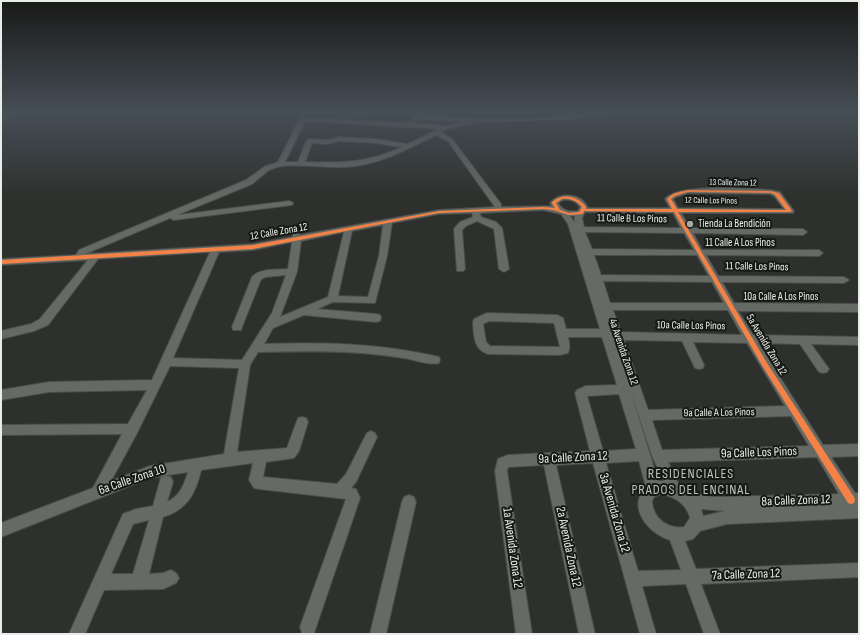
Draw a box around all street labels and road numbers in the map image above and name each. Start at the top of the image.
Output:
street label: 13 Calle Zona 12 [709,177,757,189]
street label: 12 Calle Los Pinos [685,195,737,207]
street label: 11 Calle B Los Pinos [597,212,667,226]
street label: 12 Calle Zona 12 [249,220,309,244]
street label: 11 Calle A Los Pinos [705,236,775,250]
street label: 11 Calle Los Pinos [725,260,789,274]
street label: 10a Calle A Los Pinos [744,290,818,304]
street label: 5a Avenida Zona 12 [743,312,789,378]
street label: 4a Avenida Zona 12 [606,317,640,387]
street label: 10a Calle Los Pinos [657,319,725,333]
street label: 9a Calle A Los Pinos [683,406,755,420]
street label: 9a Calle Los Pinos [721,444,797,462]
street label: 9a Calle Zona 12 [538,448,608,468]
street label: 6a Calle Zona 10 [97,461,167,499]
street label: 3a Avenida Zona 12 [595,472,633,554]
street label: 8a Calle Zona 12 [761,492,831,510]
street label: 2a Avenida Zona 12 [552,505,584,589]
street label: 1a Avenida Zona 12 [499,507,525,589]
street label: 7a Calle Zona 12 [712,566,780,584]

